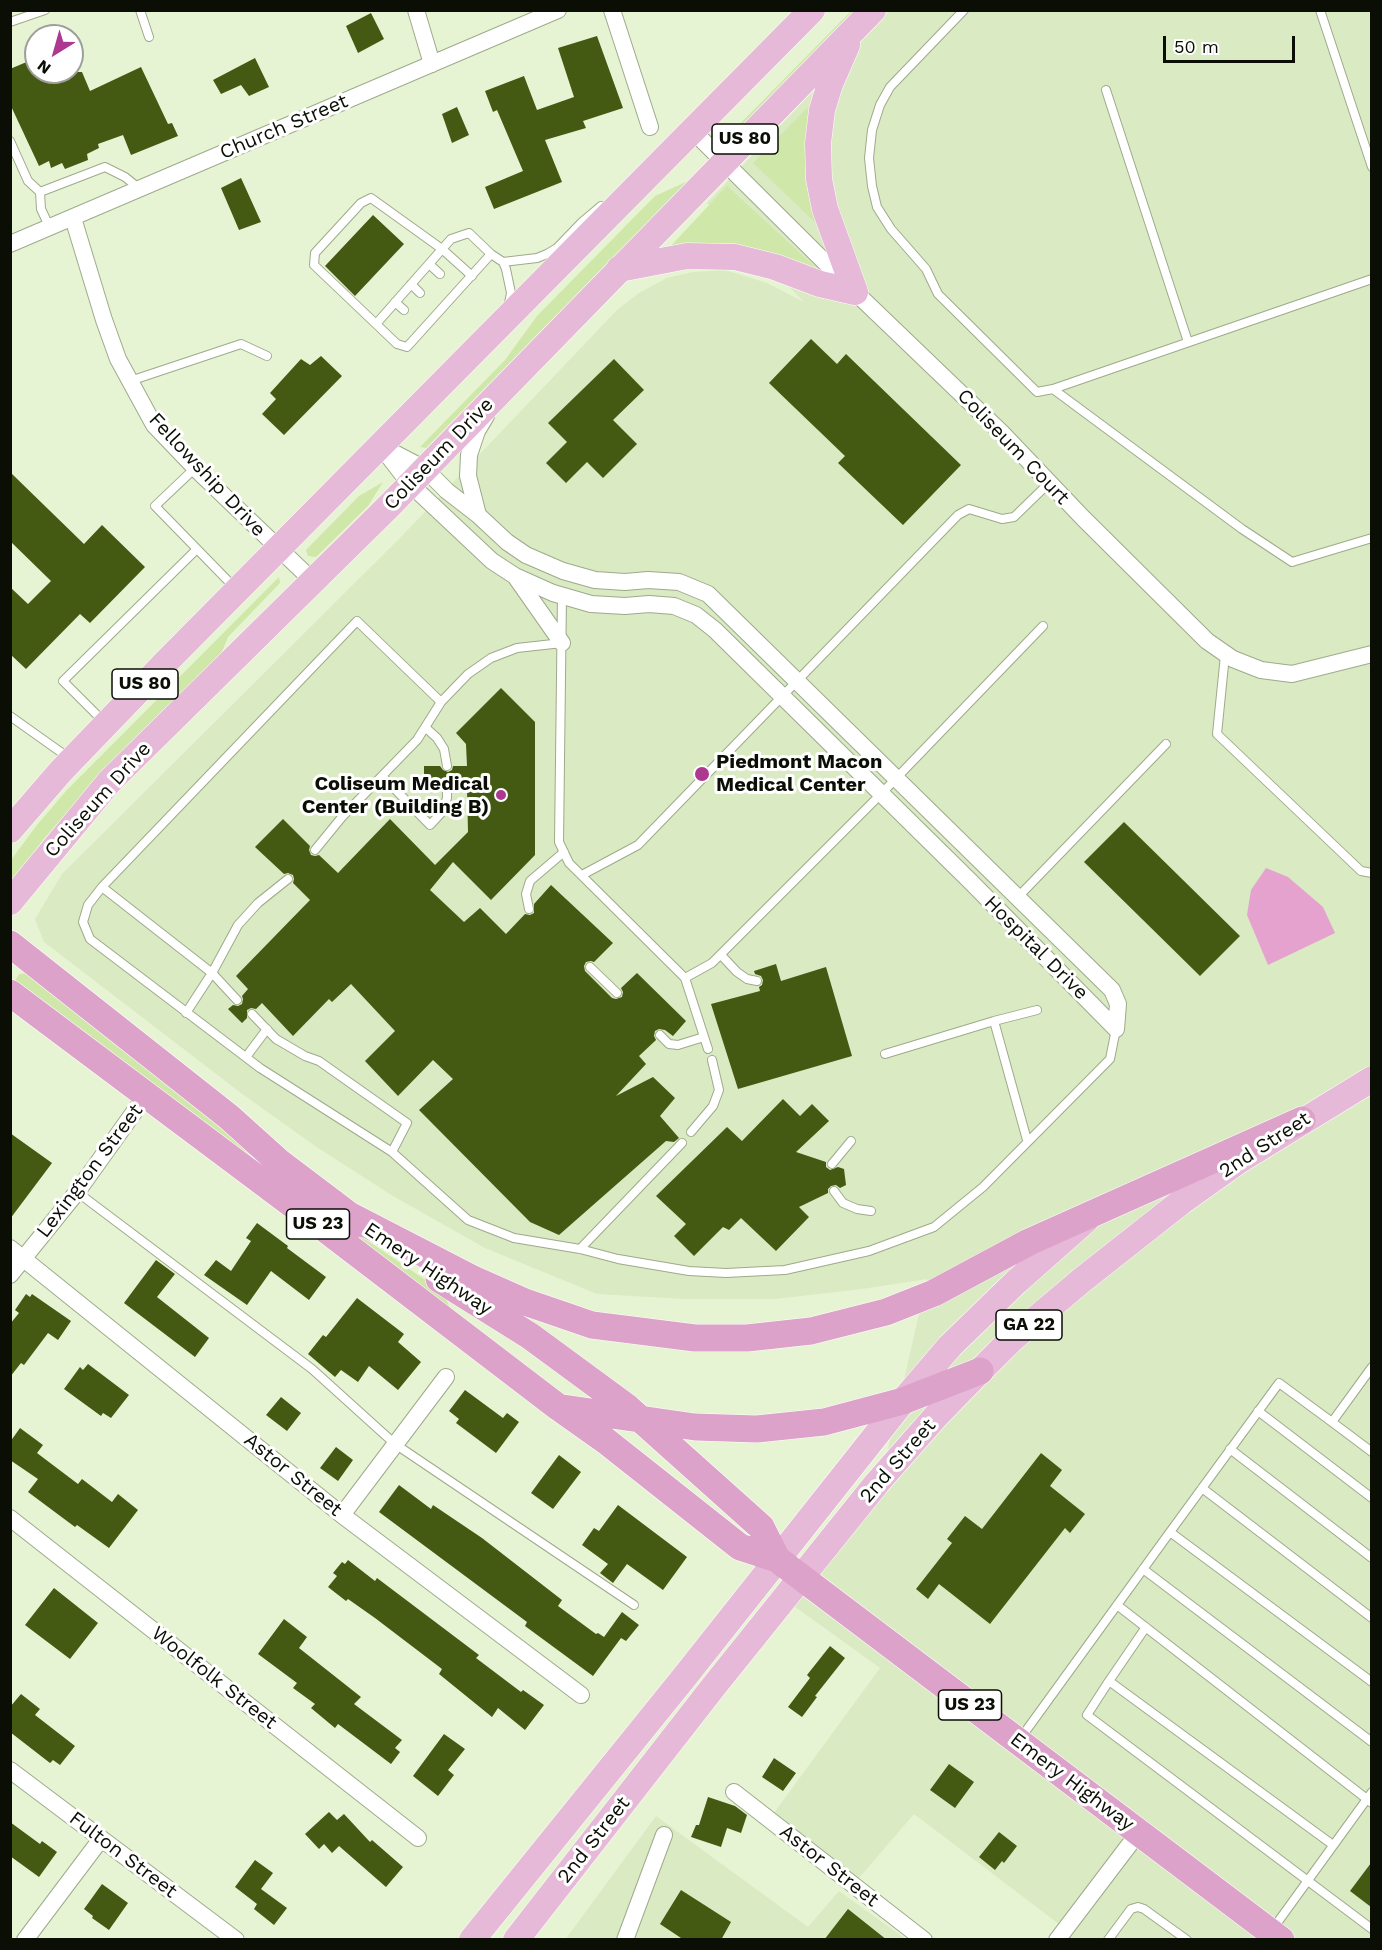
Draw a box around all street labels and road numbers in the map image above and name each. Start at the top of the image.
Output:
street label: Church Street [216,89,352,165]
road number: US 80 [712,124,778,154]
street label: Coliseum Court [952,384,1074,510]
street label: Coliseum Drive [379,393,499,515]
street label: Fellowship Drive [144,408,270,542]
road number: US 80 [112,669,178,699]
street label: Coliseum Drive [40,737,156,863]
street label: Hospital Drive [979,891,1093,1005]
street label: Lexington Street [32,1099,148,1243]
street label: 2nd Street [1215,1107,1315,1183]
road number: US 23 [286,1209,350,1239]
street label: Emery Highway [359,1217,497,1321]
road number: GA 22 [996,1310,1062,1340]
street label: 2nd Street [855,1414,941,1508]
street label: Astor Street [239,1428,347,1522]
street label: Woolfolk Street [146,1622,282,1734]
road number: US 23 [938,1690,1002,1720]
street label: Emery Highway [1005,1728,1139,1836]
street label: 2nd Street [553,1792,635,1888]
street label: Fulton Street [64,1807,182,1903]
street label: Astor Street [775,1820,883,1912]

